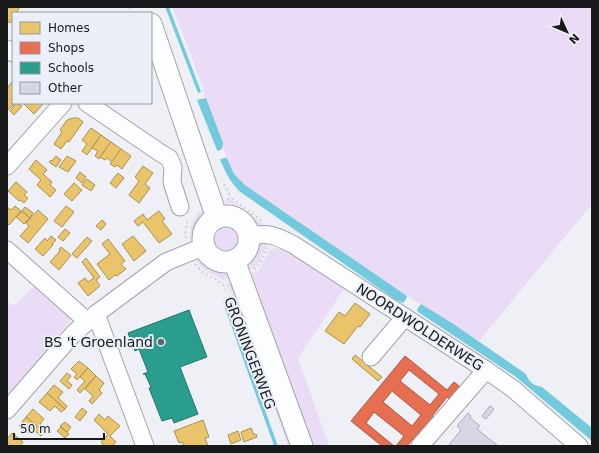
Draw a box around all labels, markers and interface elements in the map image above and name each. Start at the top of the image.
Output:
legend [12,12,152,104]
north arrow [547,12,587,52]
text: Homes [48,21,90,35]
text: N [566,31,582,46]
text: Shops [48,41,84,55]
text: Schools [48,61,94,75]
text: Other [48,81,82,95]
street label: NOORDWOLDERWEG [354,280,486,374]
street label: GRONINGERWEG [221,295,279,411]
place label: BS 't Groenland [44,334,153,350]
marker: BS 't Groenland [156,337,166,347]
scale bar [14,415,104,441]
text: 50 m [20,422,51,436]

